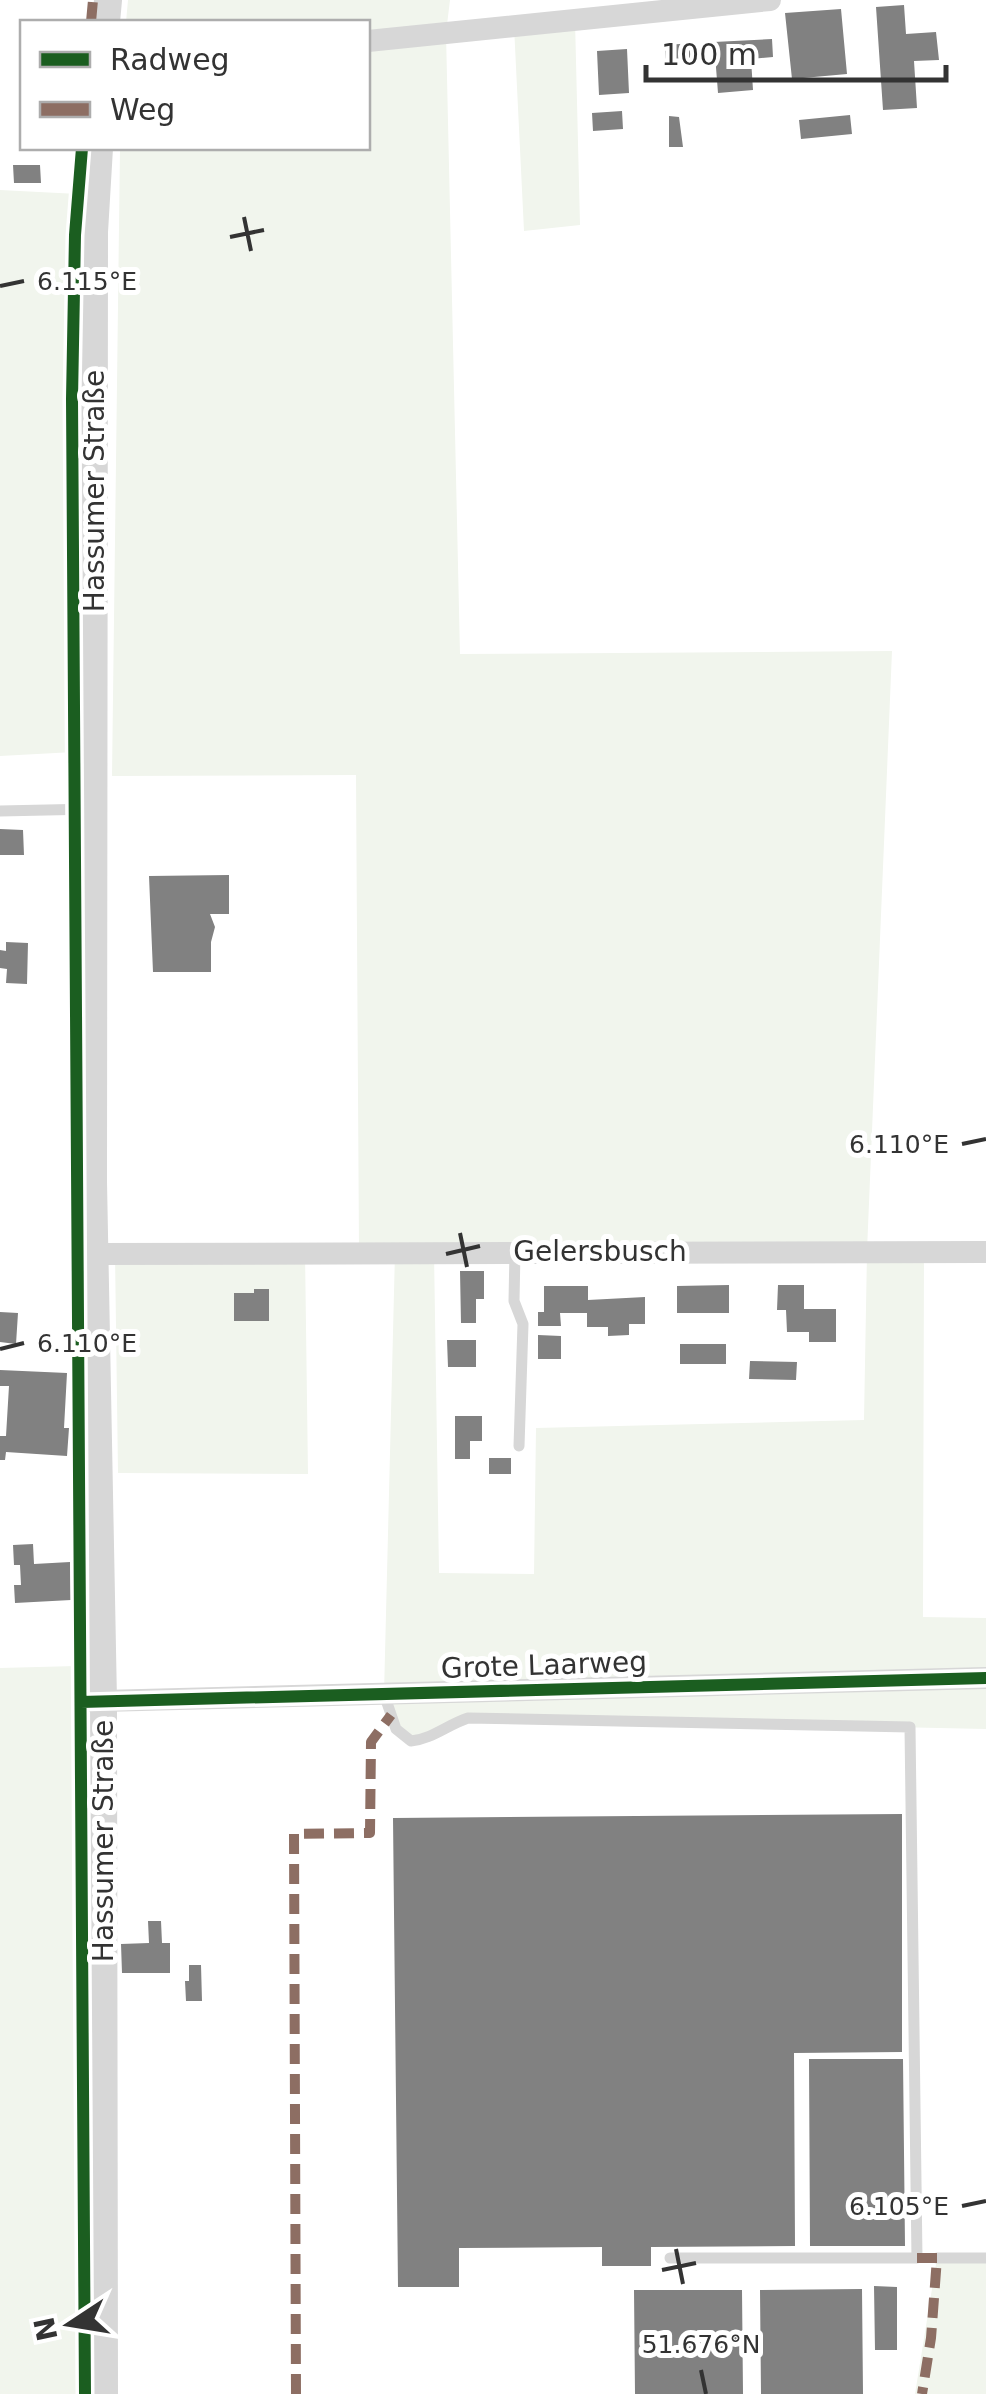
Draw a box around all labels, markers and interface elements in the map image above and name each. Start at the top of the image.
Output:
legend [20,20,370,150]
scale bar [646,20,946,82]
text: 100 m [661,37,757,72]
text: Radweg [110,42,230,77]
text: Weg [110,92,175,127]
text: 6.115°E [37,267,137,296]
street label: Hassumer Straße [78,370,111,612]
text: 6.110°E [849,1130,949,1159]
street label: Gelersbusch [513,1235,687,1268]
text: 6.110°E [37,1329,137,1358]
street label: Grote Laarweg [440,1645,648,1685]
street label: Hassumer Straße [87,1720,120,1962]
text: 6.105°E [849,2192,949,2221]
north arrow [20,2274,120,2374]
text: N [27,2314,65,2344]
text: 51.676°N [642,2330,760,2359]

